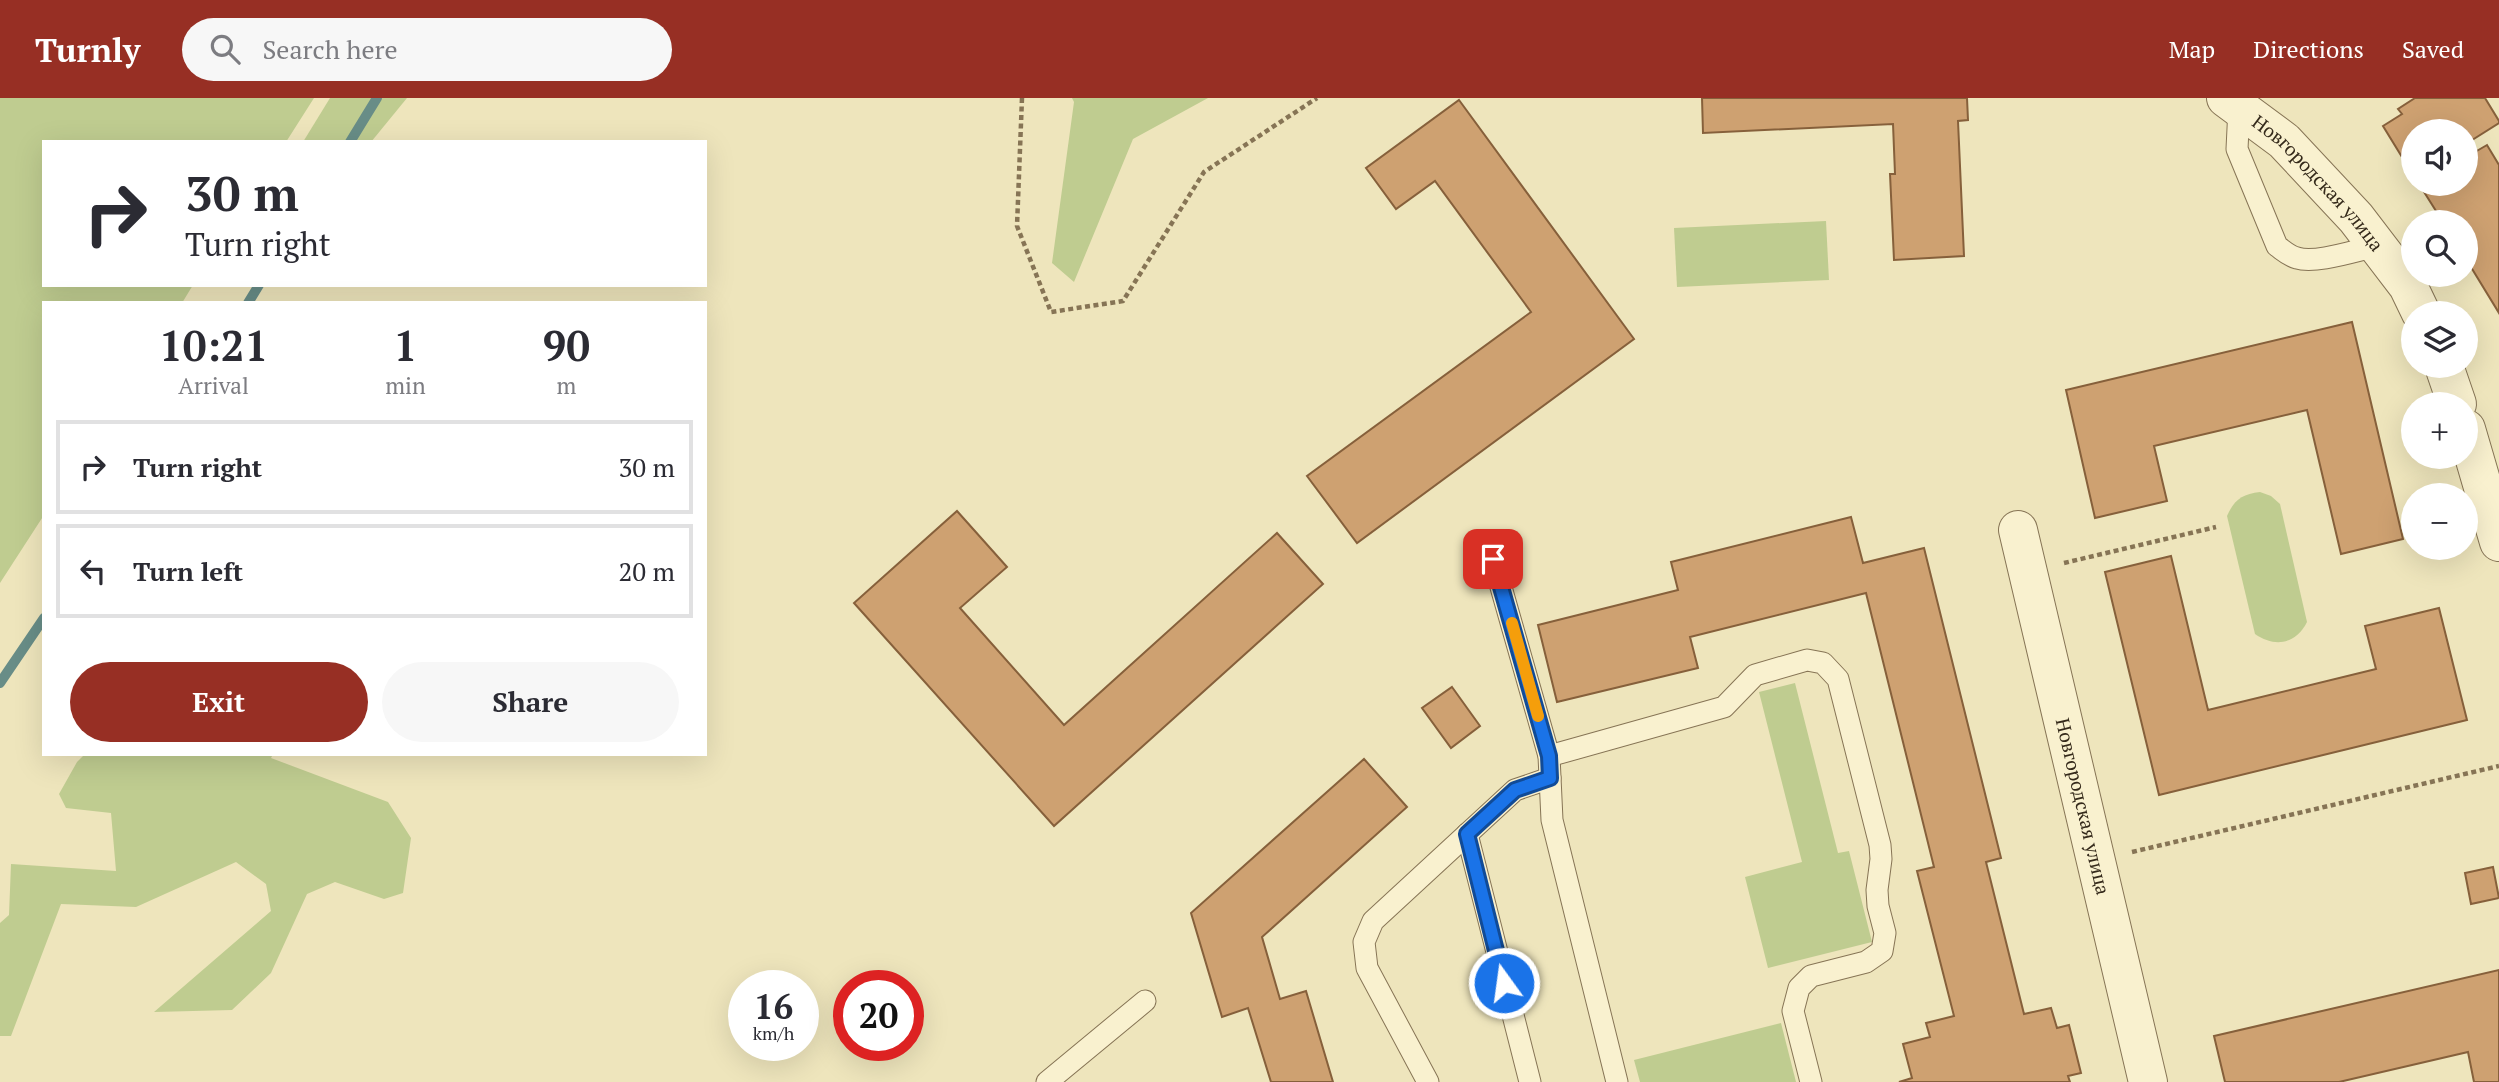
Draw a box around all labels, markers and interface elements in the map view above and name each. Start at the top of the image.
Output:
search box [182,18,672,81]
text: Turnly [35,28,140,71]
icon: search [206,30,244,68]
text: Search here [262,32,398,66]
text: Map [2169,33,2215,65]
text: Directions [2253,33,2364,65]
text: Saved [2402,33,2464,65]
street label: Новгородская улица [2247,109,2390,256]
map controls [2401,119,2478,560]
button: sound [2401,119,2478,196]
text: 30 m [185,160,299,225]
icon: right [70,168,161,259]
button: search [2401,210,2478,287]
text: Turn right [185,223,331,265]
button: layers [2401,301,2478,378]
text: 10:21 [159,317,268,373]
text: 1 [394,317,417,373]
text: 90 [543,317,590,373]
text: Arrival [178,370,249,401]
text: min [385,370,426,401]
text: m [556,370,576,401]
button: + [2401,392,2478,469]
icon: right [74,448,112,486]
text: Turn right [133,450,262,484]
text: 30 m [619,450,675,484]
button: − [2401,483,2478,560]
pin [1463,529,1523,589]
icon: arrive [1474,540,1512,578]
icon: left [74,552,112,590]
text: Turn left [133,554,243,588]
text: 20 m [619,554,675,588]
button: Exit [70,662,368,742]
button: Share [382,662,679,742]
street label: Новгородская улица [2051,716,2117,898]
position arrow [1467,946,1541,1020]
speed limit sign: 20 [833,970,924,1061]
text: 16 [754,983,793,1029]
text: km/h [753,1021,794,1045]

